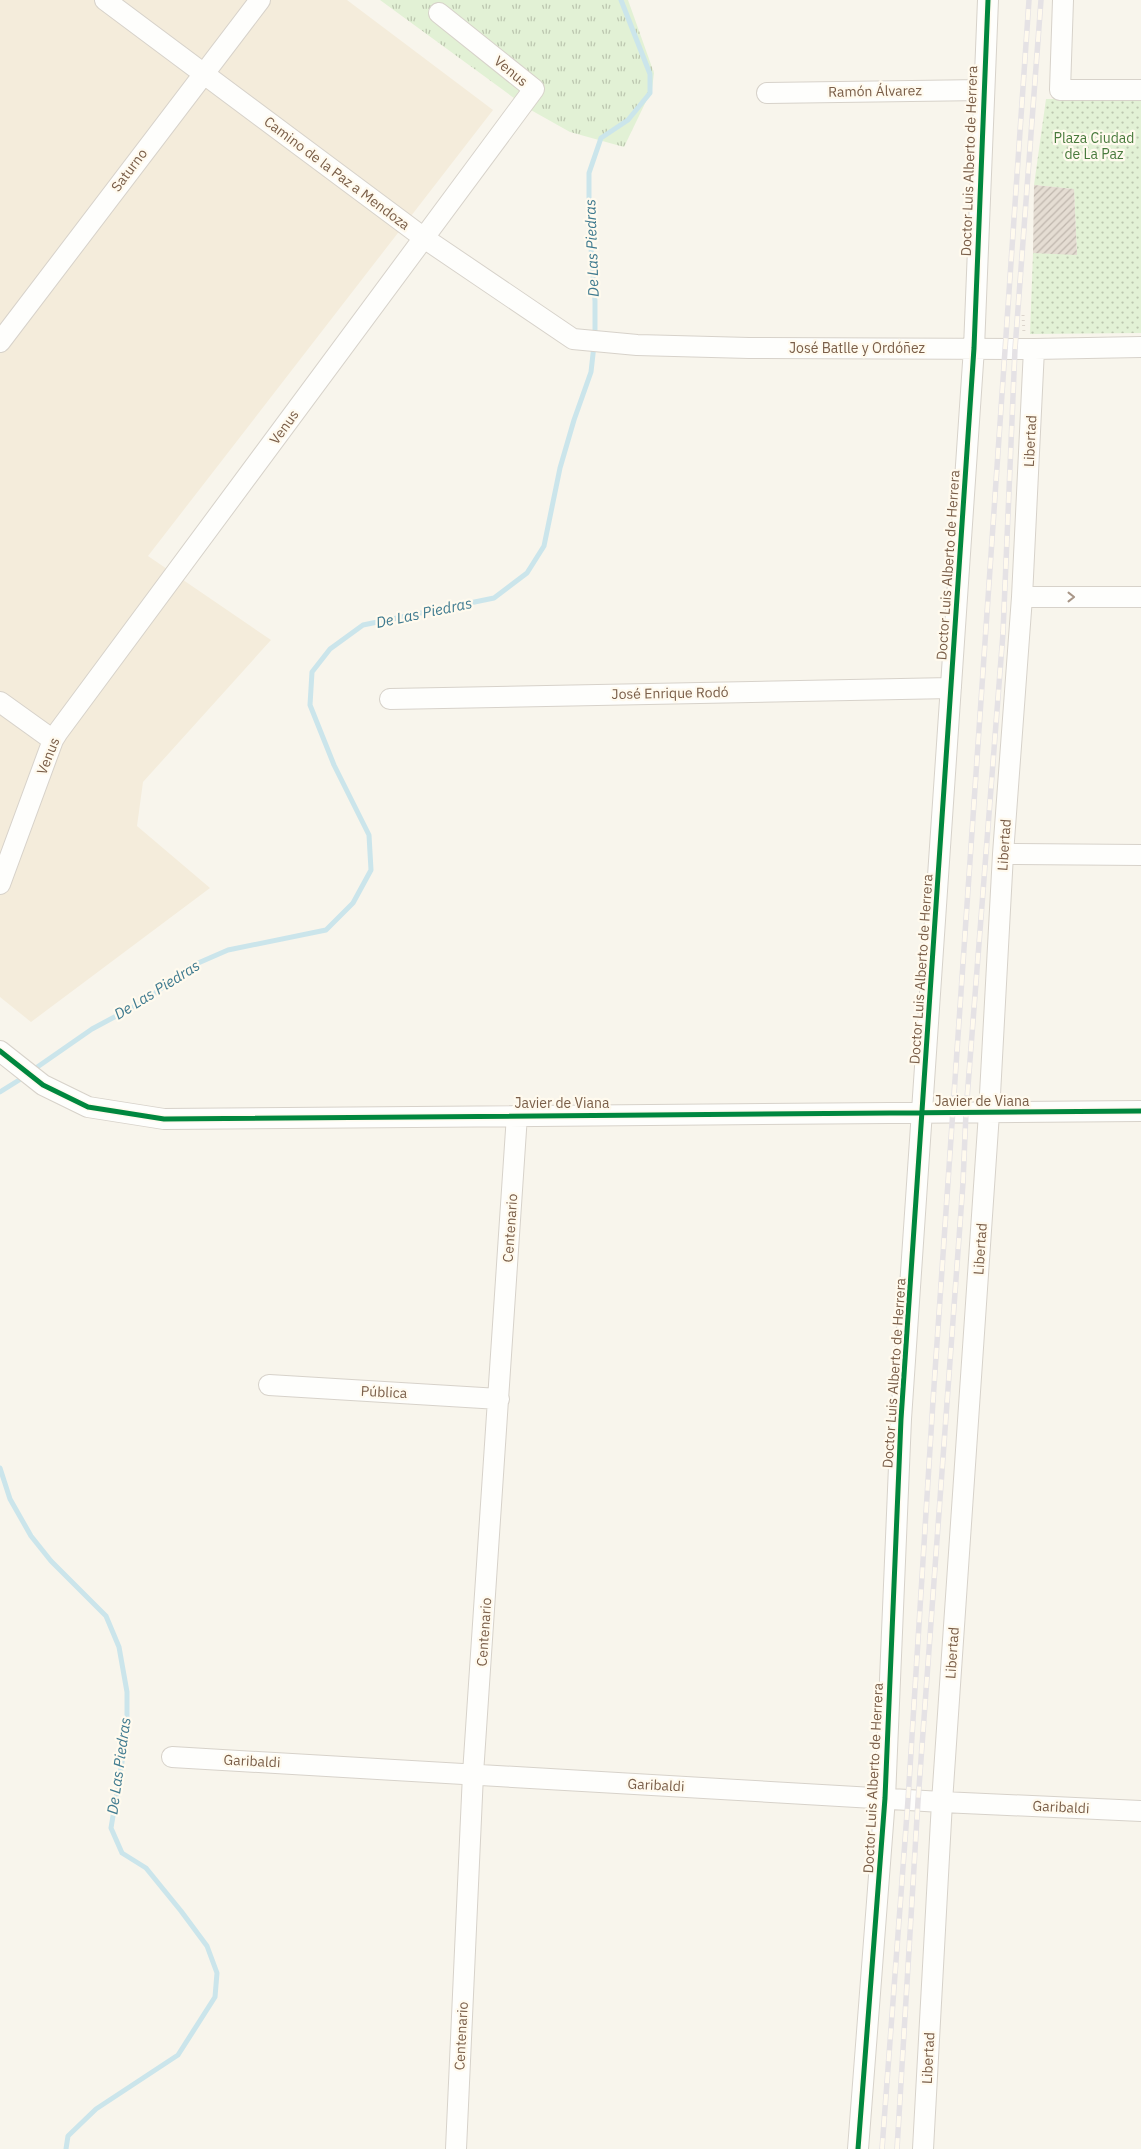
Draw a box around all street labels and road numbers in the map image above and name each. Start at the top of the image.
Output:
street label: Venus [490,52,532,90]
street label: Doctor Luis Alberto de Herrera [957,65,981,257]
street label: Ramón Álvarez [828,80,922,101]
street label: Camino de la Paz a Mendoza [261,112,414,234]
street label: Saturno [107,145,151,195]
street label: José Batlle y Ordóñez [789,339,926,357]
street label: Venus [265,406,303,448]
street label: Libertad [1020,415,1040,467]
street label: Doctor Luis Alberto de Herrera [932,469,964,661]
street label: José Enrique Rodó [611,683,729,703]
street label: Venus [32,735,64,777]
street label: Libertad [993,818,1015,872]
street label: Doctor Luis Alberto de Herrera [905,873,937,1065]
street label: Javier de Viana [934,1092,1030,1110]
street label: Javier de Viana [514,1094,610,1112]
street label: Centenario [499,1193,521,1263]
street label: Libertad [969,1222,991,1276]
street label: Doctor Luis Alberto de Herrera [878,1277,910,1469]
street label: Pública [360,1382,408,1402]
street label: Centenario [473,1597,495,1667]
street label: Libertad [941,1626,963,1680]
street label: Doctor Luis Alberto de Herrera [859,1682,887,1874]
street label: Garibaldi [223,1751,281,1771]
street label: Garibaldi [627,1775,685,1795]
street label: Garibaldi [1032,1797,1090,1817]
street label: Centenario [450,2001,472,2071]
street label: Libertad [918,2032,938,2084]

